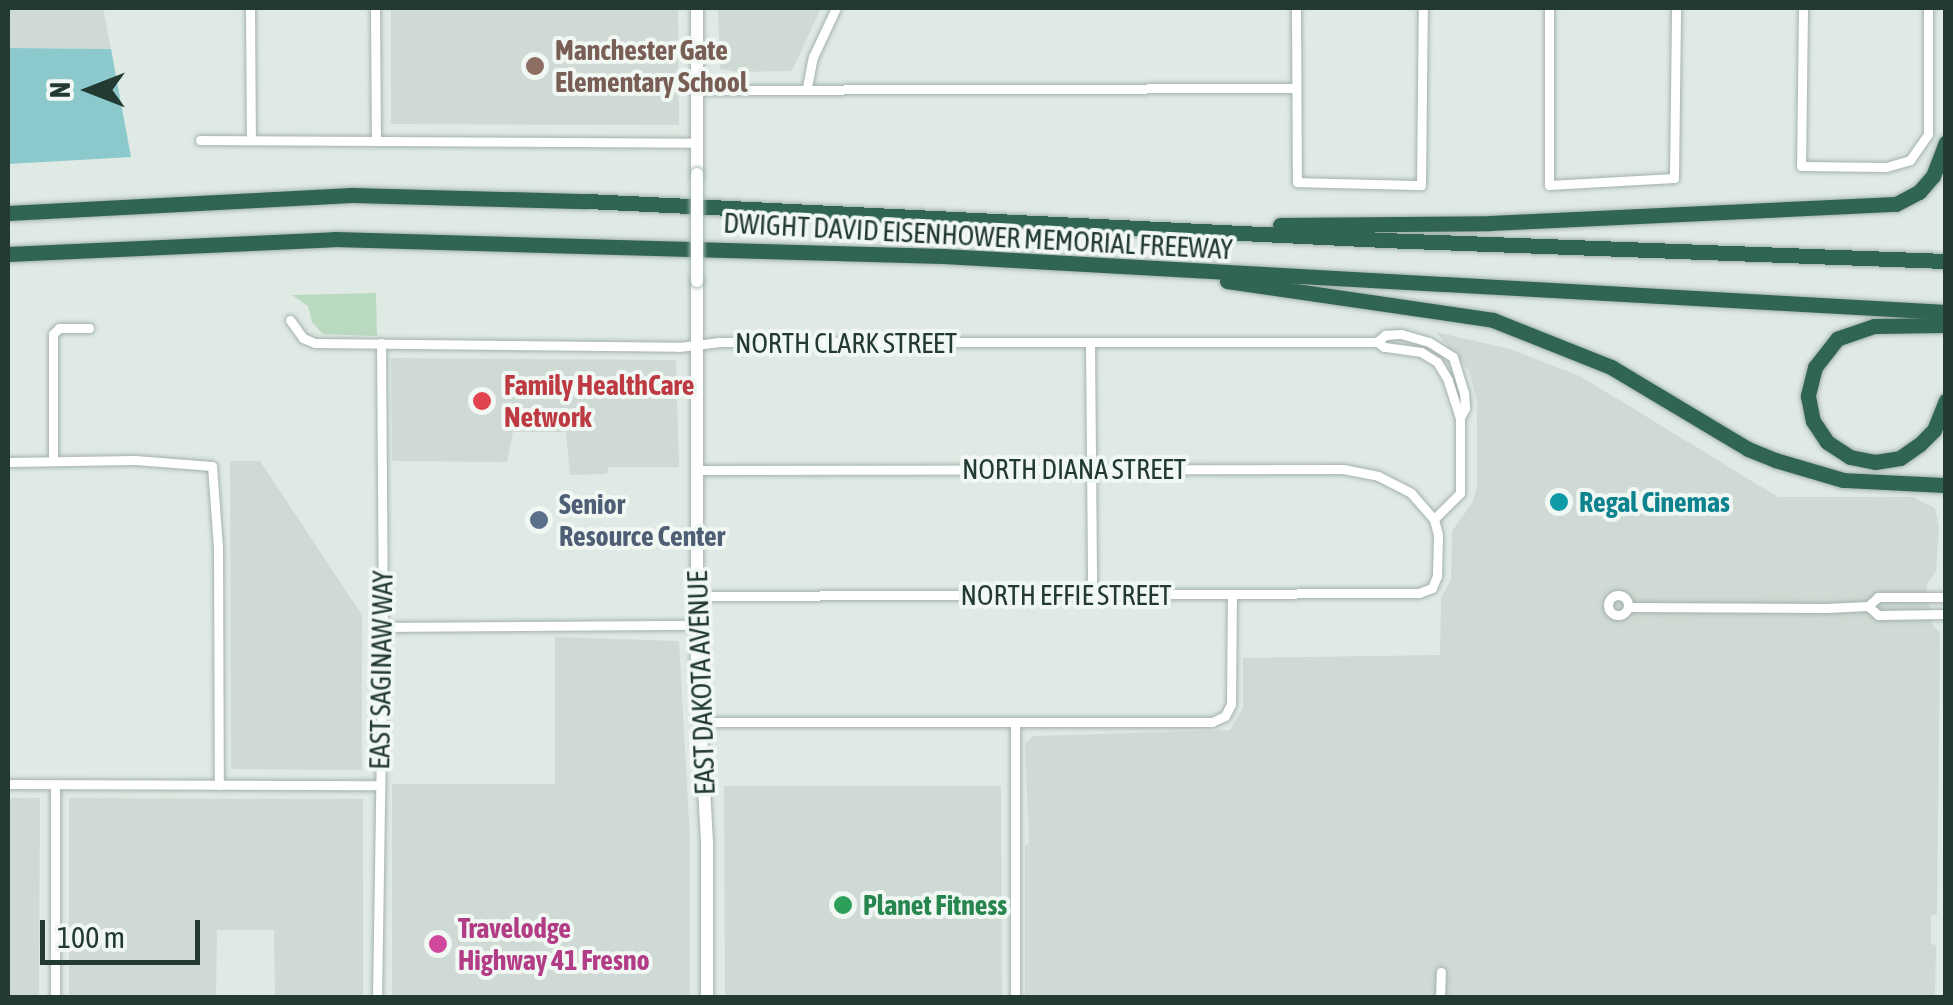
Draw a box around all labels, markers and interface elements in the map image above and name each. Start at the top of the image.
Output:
place label: Manchester Gate Elementary School [555,33,747,99]
north arrow [40,40,140,140]
marker: Manchester Gate Elementary School [524,55,546,77]
text: N [44,82,76,98]
street label: DWIGHT DAVID EISENHOWER MEMORIAL FREEWAY [722,206,1234,266]
street label: NORTH CLARK STREET [735,326,957,360]
place label: Family HealthCare Network [504,368,695,434]
marker: Family HealthCare Network [469,388,495,414]
street label: NORTH DIANA STREET [962,452,1186,486]
place label: Regal Cinemas [1579,485,1730,519]
place label: Senior Resource Center [559,487,725,553]
marker: Regal Cinemas [1548,491,1570,513]
marker: Senior Resource Center [528,509,550,531]
street label: EAST SAGINAW WAY [362,570,400,770]
street label: EAST DAKOTA AVENUE [680,570,722,796]
street label: NORTH EFFIE STREET [961,578,1171,612]
place label: Planet Fitness [863,888,1007,922]
marker: Planet Fitness [832,894,854,916]
scale bar [45,900,205,962]
place label: Travelodge Highway 41 Fresno [458,911,650,977]
text: 100 m [57,920,125,954]
marker: Travelodge Highway 41 Fresno [427,933,449,955]

